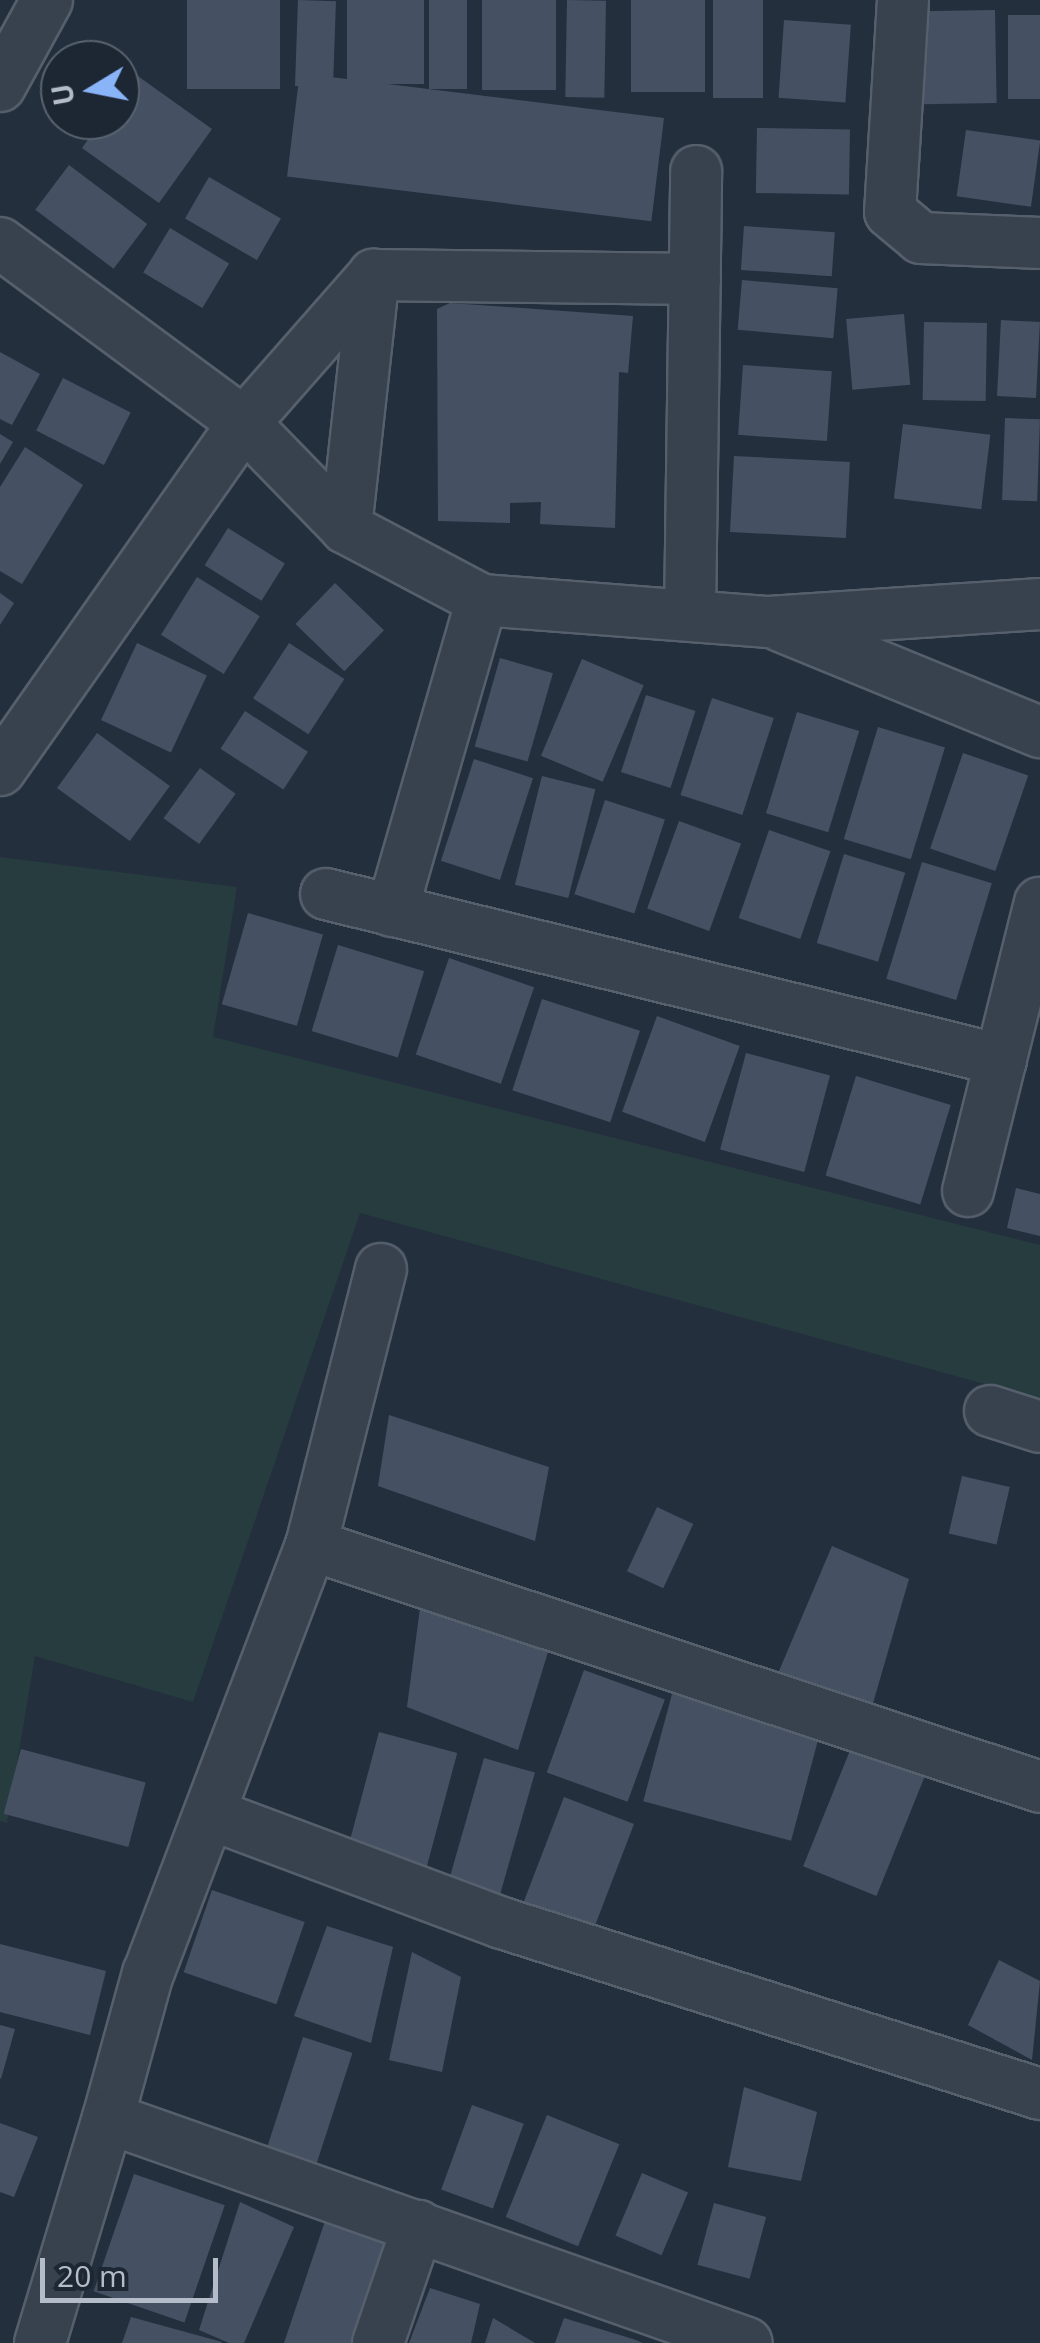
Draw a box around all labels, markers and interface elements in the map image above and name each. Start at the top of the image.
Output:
north arrow [40,40,140,140]
text: U [42,81,83,109]
scale bar [45,2238,222,2300]
text: 20 m [57,2255,127,2296]

